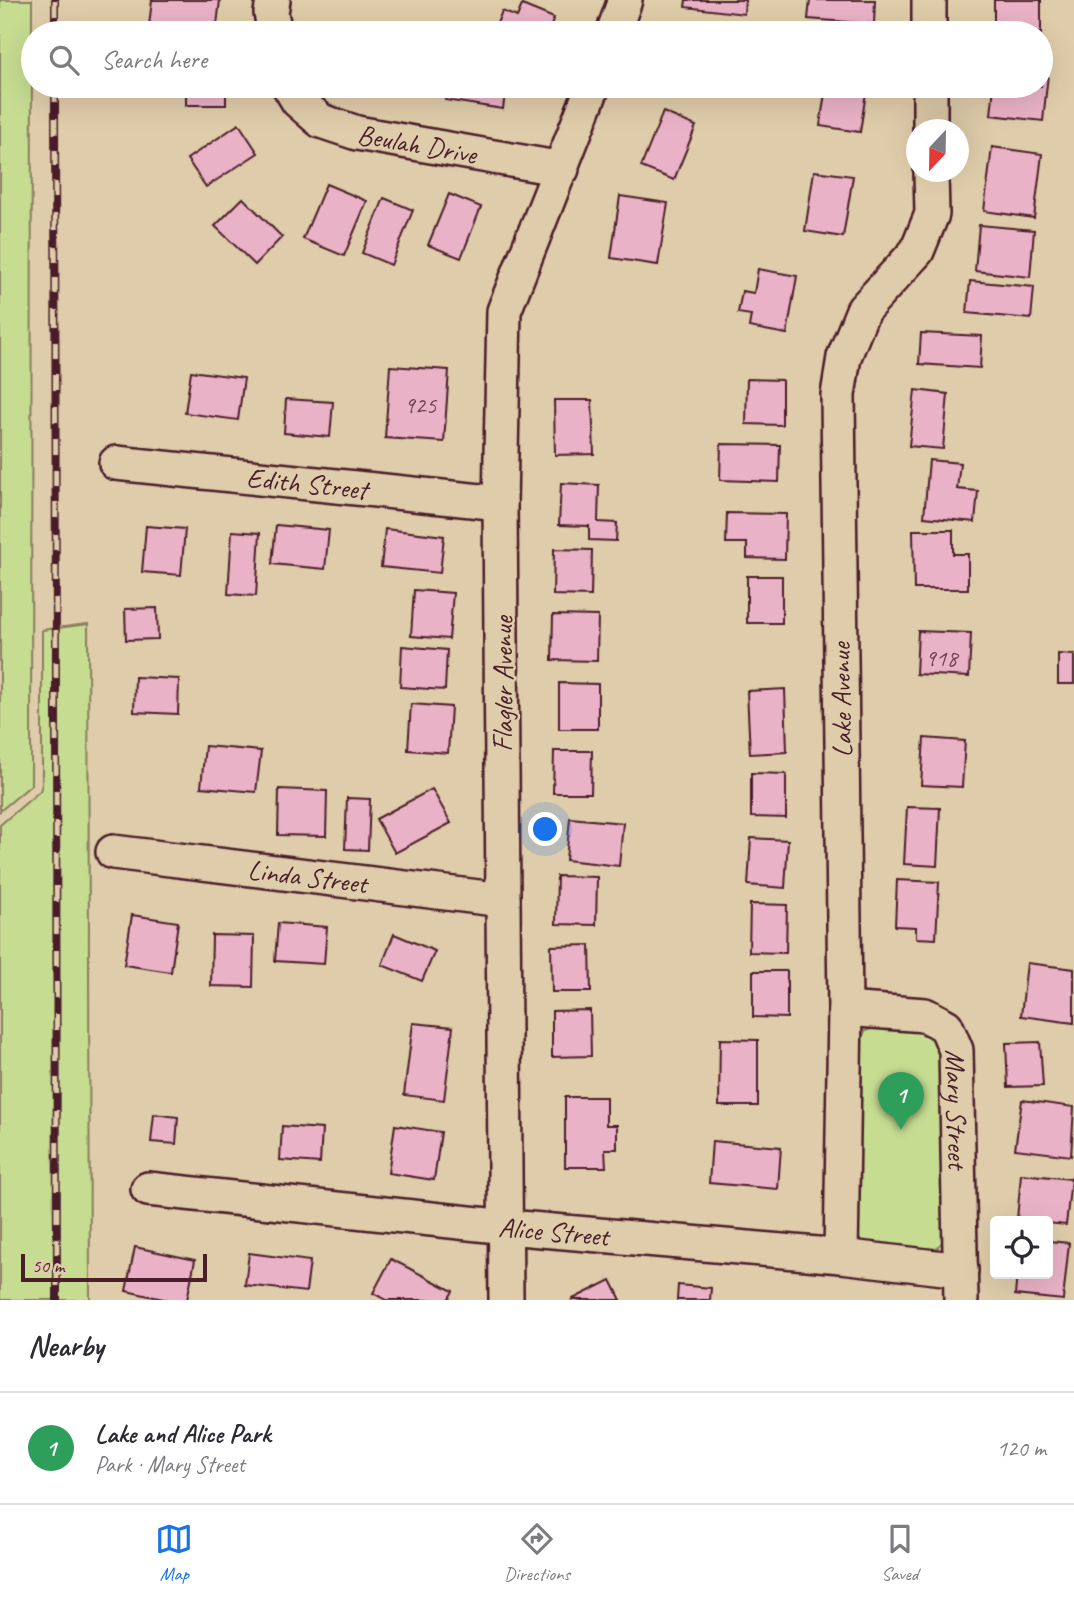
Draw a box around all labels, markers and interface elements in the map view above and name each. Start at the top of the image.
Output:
search box [21,21,1053,98]
icon: search [45,41,83,79]
text: Search here [101,43,207,76]
street label: Beulah Drive [355,116,481,172]
north arrow [906,119,969,182]
house number: 925 [404,390,437,420]
street label: Edith Street [245,459,373,507]
street label: Flagler Avenue [485,614,520,752]
street label: Lake Avenue [822,640,859,758]
house number: 918 [925,643,959,673]
your location [528,812,562,846]
street label: Linda Street [246,851,372,901]
street label: Mary Street [938,1049,976,1172]
pin: 1 [878,1072,924,1130]
street label: Alice Street [497,1209,613,1254]
map controls [990,1216,1053,1279]
button: locate [990,1216,1053,1279]
scale bar [21,1251,206,1283]
text: 50 m [32,1254,64,1278]
text: Nearby [28,1327,104,1365]
text: Lake and Alice Park [95,1417,270,1450]
text: 1 [46,1434,56,1463]
text: 120 m [997,1434,1046,1463]
text: Park · Mary Street [95,1450,245,1479]
tab: Map [155,1520,193,1586]
tab: Directions [504,1520,570,1586]
tab: Saved [881,1520,919,1586]

